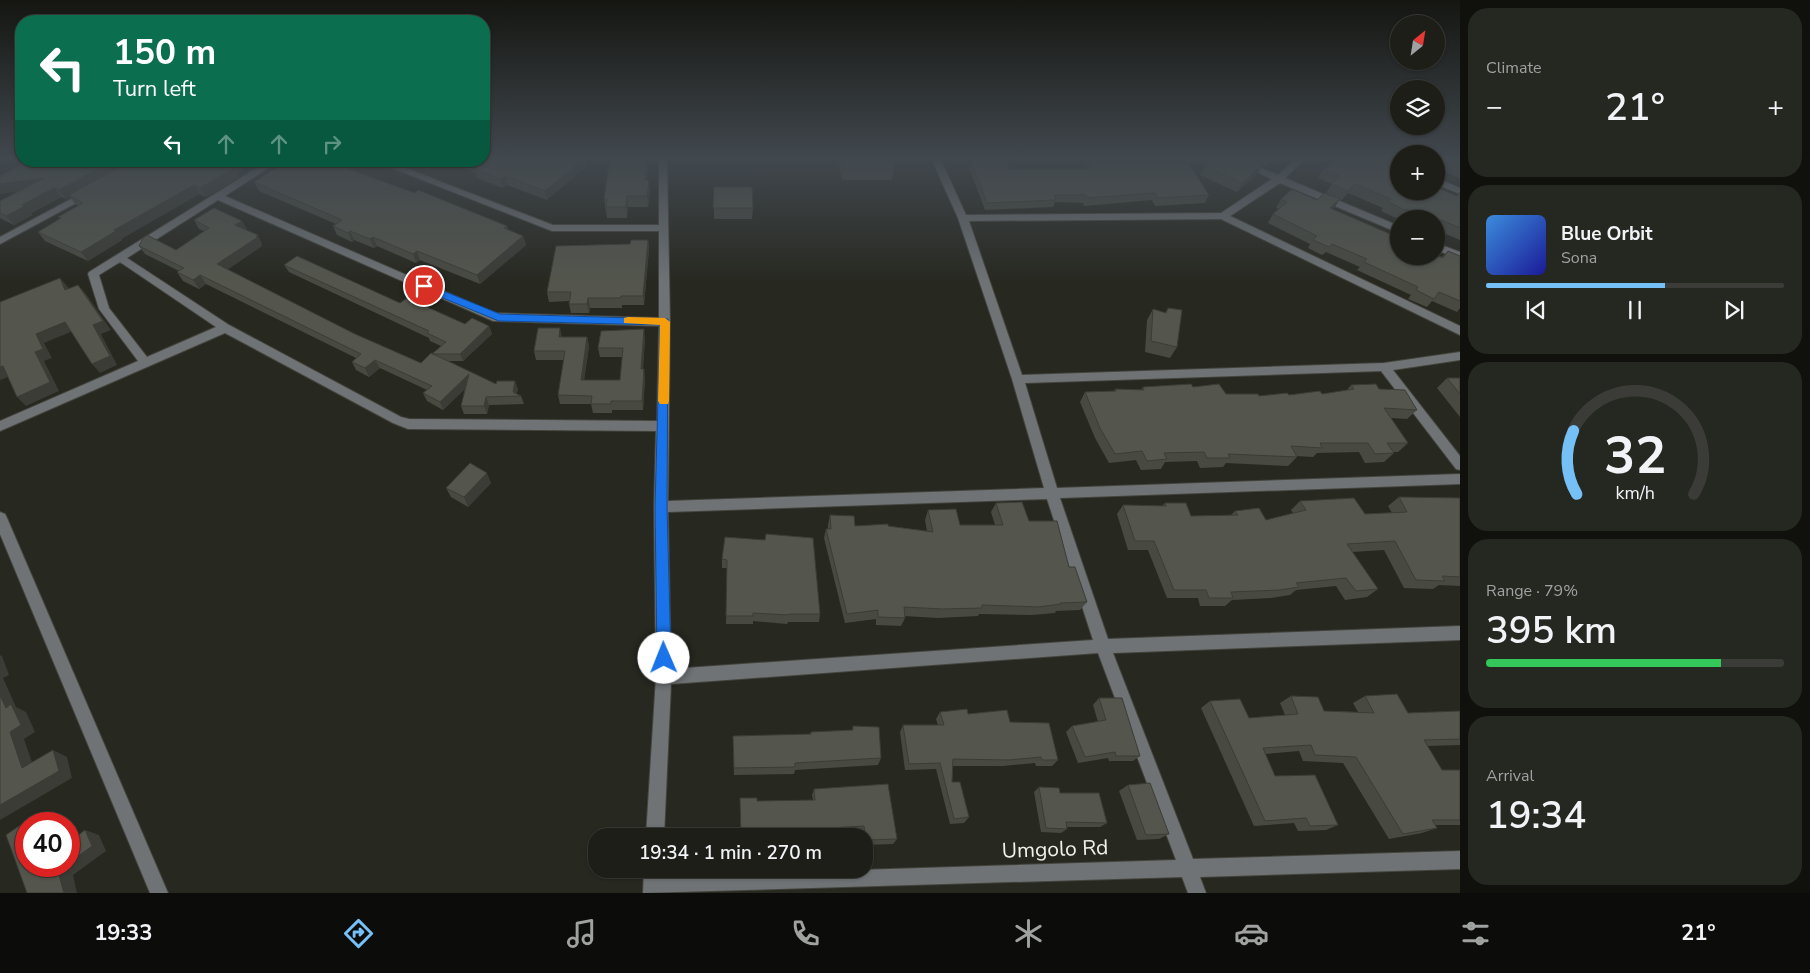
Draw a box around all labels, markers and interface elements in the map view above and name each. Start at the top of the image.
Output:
north arrow [1390,15,1445,70]
map controls [1390,15,1445,265]
text: 150 m [113,29,216,76]
icon: left [30,35,95,100]
text: Climate [1486,57,1541,79]
text: Turn left [113,74,196,104]
button: layers [1390,80,1445,135]
text: 21° [1605,82,1665,133]
text: − [1486,88,1503,126]
text: + [1767,88,1784,126]
icon: left [159,130,187,158]
icon: ahead [212,130,240,158]
icon: ahead [265,130,293,158]
icon: right [318,130,346,158]
button: + [1390,145,1445,200]
button: − [1390,210,1445,265]
text: Blue Orbit [1561,221,1652,247]
text: Sona [1561,247,1597,269]
pin [403,265,445,307]
icon: arrive [410,272,438,300]
icon: previous [1522,296,1550,324]
icon: pause [1621,296,1649,324]
icon: next [1720,296,1748,324]
text: 32 [1604,420,1666,491]
text: km/h [1615,481,1655,505]
text: Range · 79% [1486,580,1578,602]
text: 395 km [1486,605,1617,656]
position arrow [637,631,689,683]
text: Arrival [1486,765,1534,787]
text: 19:34 [1486,790,1586,841]
speed limit sign: 40 [15,812,80,877]
street label: Umgolo Rd [1001,833,1109,865]
text: 19:34 · 1 min · 270 m [639,840,822,866]
icon: directions [341,916,376,951]
icon: music [564,916,599,951]
icon: phone [788,916,823,951]
icon: climate [1011,916,1046,951]
icon: car [1234,916,1269,951]
icon: filters [1458,916,1493,951]
text: 19:33 [94,918,152,948]
text: 21° [1681,918,1716,948]

